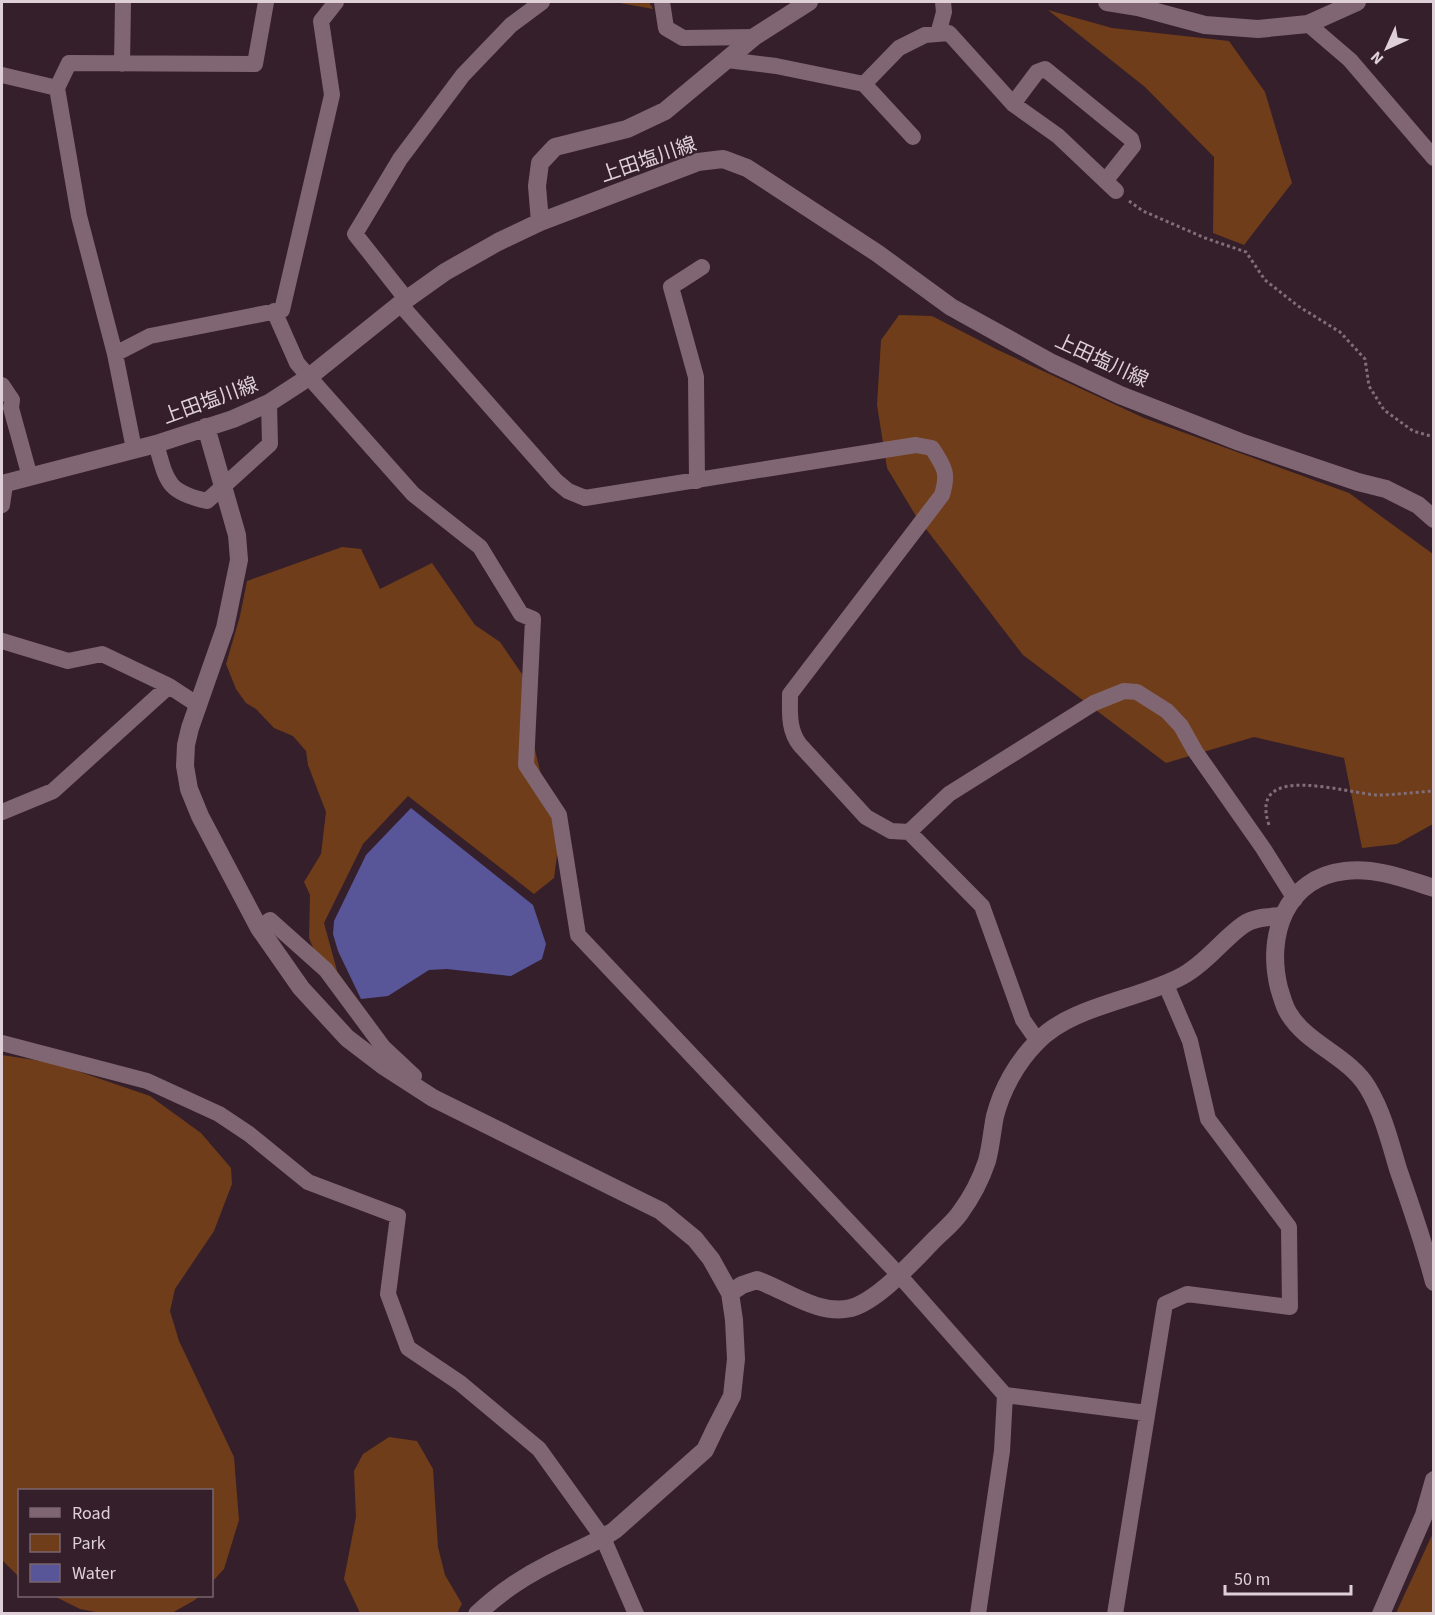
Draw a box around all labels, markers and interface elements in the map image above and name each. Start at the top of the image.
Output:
north arrow [1357,18,1417,78]
text: N [1366,46,1389,69]
street label: 上田塩川線 [596,130,700,189]
street label: 上田塩川線 [1050,327,1153,395]
street label: 上田塩川線 [159,371,262,431]
legend [18,1489,213,1597]
text: Road [72,1501,111,1526]
text: Park [72,1531,106,1556]
scale bar [1225,1558,1351,1596]
text: Water [72,1561,116,1586]
text: 50 m [1234,1567,1270,1592]

